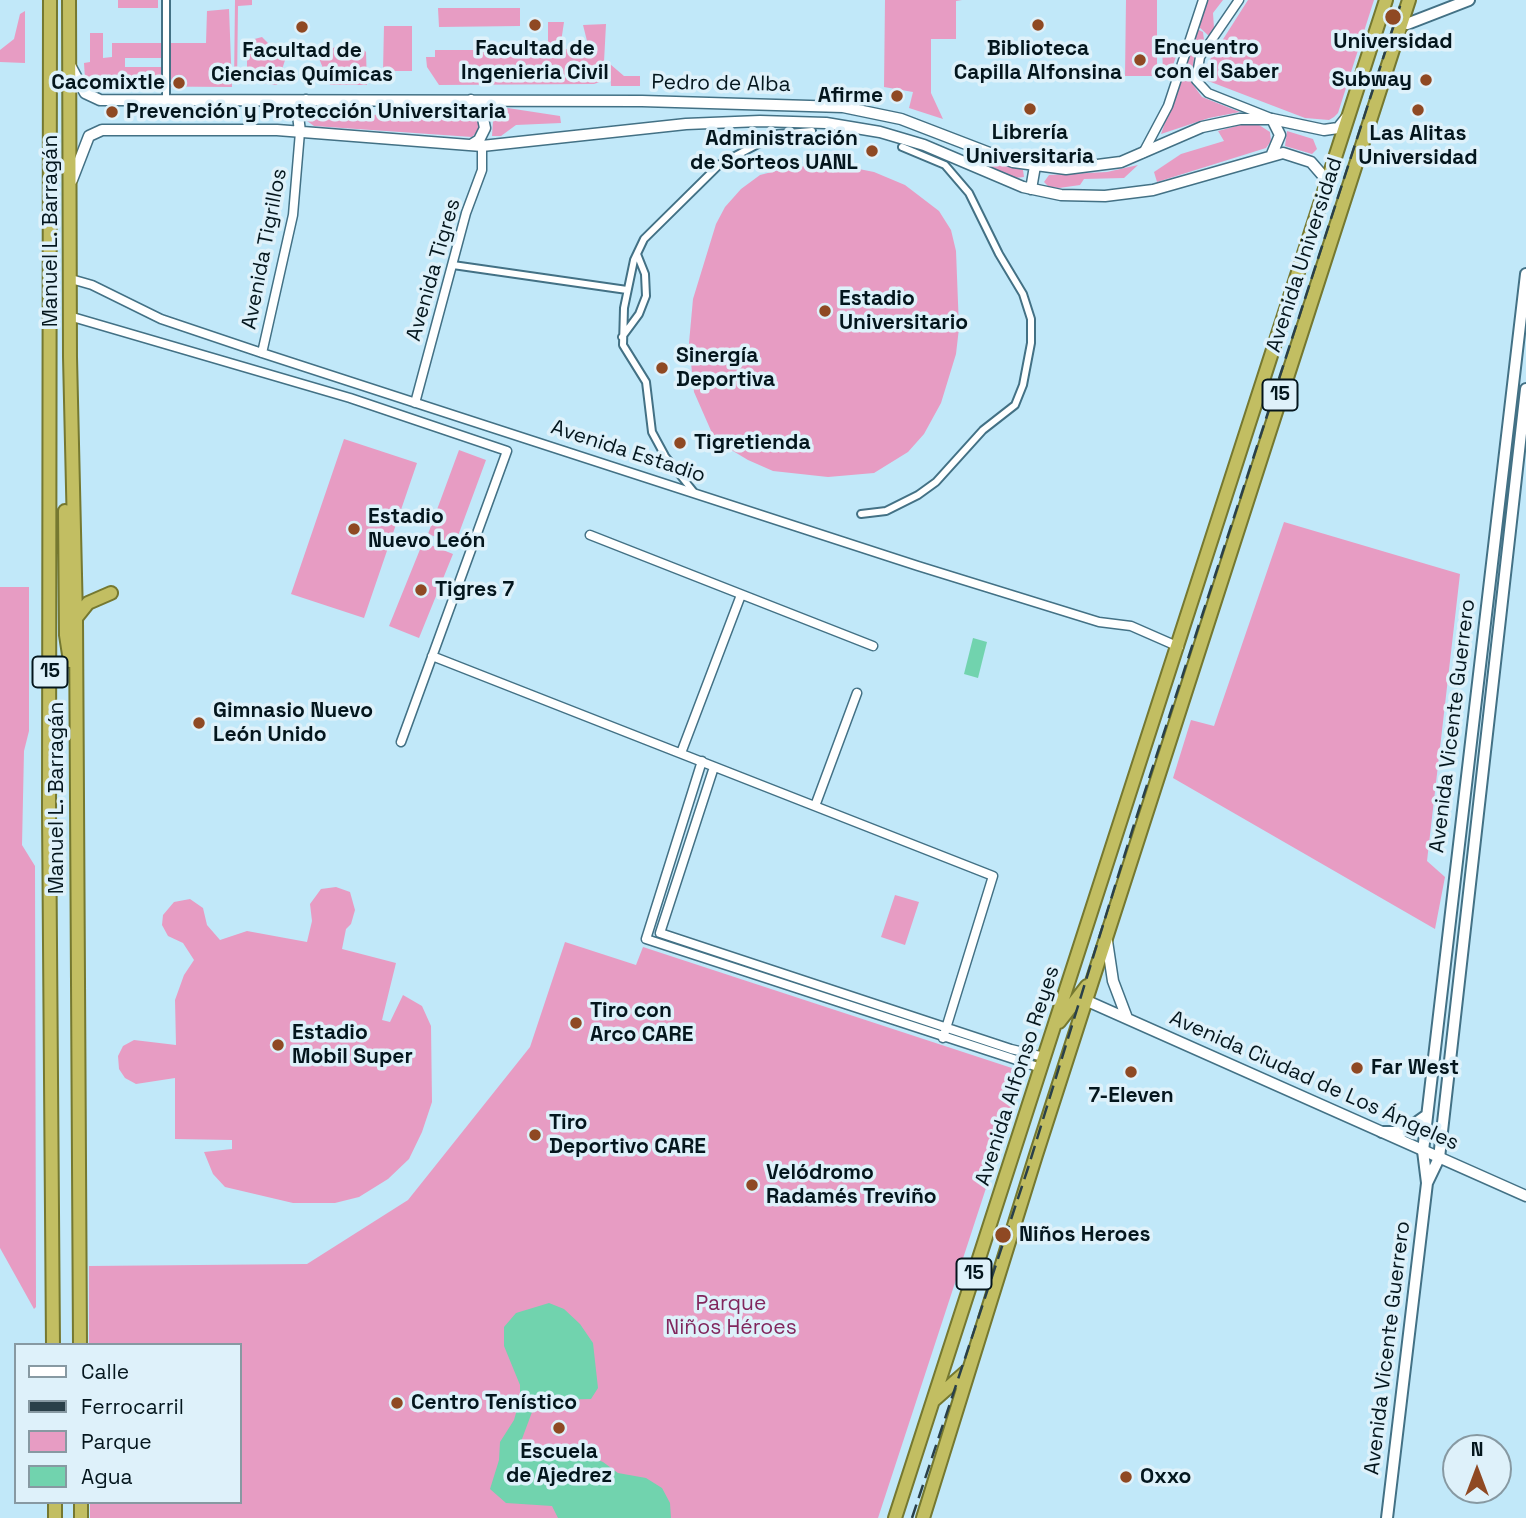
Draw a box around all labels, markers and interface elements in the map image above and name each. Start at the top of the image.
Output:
marker: Universidad [1383,7,1403,27]
marker: Facultad de Ingenieria Civil [527,17,543,33]
marker: Biblioteca Capilla Alfonsina [1030,17,1046,33]
marker: Facultad de Ciencias Químicas [294,19,310,35]
place label: Universidad [1333,29,1453,55]
place label: Encuentro con el Saber [1154,35,1279,85]
place label: Facultad de Ingenieria Civil [461,36,609,86]
place label: Biblioteca Capilla Alfonsina [954,36,1122,86]
place label: Facultad de Ciencias Químicas [211,38,393,88]
marker: Encuentro con el Saber [1132,52,1148,68]
place label: Subway [1332,67,1412,93]
place label: Cacomixtle [51,70,165,96]
street label: Pedro de Alba [651,70,791,98]
marker: Subway [1418,72,1434,88]
marker: Cacomixtle [171,75,187,91]
place label: Afirme [818,83,883,109]
marker: Afirme [889,88,905,104]
place label: Prevención y Protección Universitaria [126,99,506,125]
marker: Librería Universitaria [1022,101,1038,117]
marker: Las Alitas Universidad [1410,102,1426,118]
marker: Prevención y Protección Universitaria [104,104,120,120]
place label: Librería Universitaria [966,120,1094,170]
place label: Las Alitas Universidad [1358,121,1478,171]
place label: Administración de Sorteos UANL [690,126,858,176]
street label: Manuel L. Barragán [38,135,64,327]
marker: Administración de Sorteos UANL [864,143,880,159]
street label: Avenida Universidad [1262,154,1348,356]
street label: Avenida Tigrillos [237,166,293,332]
street label: Avenida Tigres [402,196,466,344]
place label: Estadio Universitario [839,286,968,336]
marker: Estadio Universitario [817,303,833,319]
place label: Sinergía Deportiva [676,343,775,393]
marker: Sinergía Deportiva [654,360,670,376]
road number: 15 [1262,380,1298,410]
street label: Avenida Estadio [548,415,708,489]
place label: Tigretienda [694,430,811,456]
marker: Tigretienda [672,435,688,451]
place label: Estadio Nuevo León [368,504,486,554]
marker: Estadio Nuevo León [346,521,362,537]
place label: Tigres 7 [435,577,514,603]
marker: Tigres 7 [413,582,429,598]
street label: Avenida Vicente Guerrero [1425,598,1481,854]
road number: 15 [32,656,68,688]
place label: Gimnasio Nuevo León Unido [213,698,373,748]
street label: Manuel L. Barragán [44,702,70,894]
marker: Gimnasio Nuevo León Unido [191,715,207,731]
street label: Avenida Alfonso Reyes [971,963,1065,1189]
place label: Tiro con Arco CARE [590,998,693,1048]
street label: Avenida Ciudad de Los Ángeles [1166,1006,1462,1156]
marker: Tiro con Arco CARE [568,1015,584,1031]
place label: Estadio Mobil Super [292,1020,413,1070]
marker: Estadio Mobil Super [270,1037,286,1053]
place label: Far West [1371,1055,1459,1081]
marker: Far West [1349,1060,1365,1076]
marker: 7-Eleven [1123,1064,1139,1080]
place label: 7-Eleven [1088,1083,1174,1109]
place label: Tiro Deportivo CARE [549,1110,706,1160]
marker: Tiro Deportivo CARE [527,1127,543,1143]
place label: Velódromo Radamés Treviño [766,1160,937,1210]
marker: Velódromo Radamés Treviño [744,1177,760,1193]
street label: Avenida Vicente Guerrero [1360,1220,1416,1476]
place label: Niños Heroes [1019,1222,1151,1248]
marker: Niños Heroes [993,1225,1013,1245]
road number: 15 [956,1258,992,1290]
park label: Parque Niños Héroes [665,1291,797,1341]
legend [14,1343,242,1504]
text: Calle [81,1358,129,1385]
place label: Centro Tenístico [411,1390,577,1416]
text: Ferrocarril [81,1393,184,1420]
marker: Centro Tenístico [389,1395,405,1411]
marker: Escuela de Ajedrez [551,1420,567,1436]
text: Parque [81,1428,152,1455]
north arrow [1442,1434,1512,1504]
text: N [1471,1437,1483,1462]
place label: Escuela de Ajedrez [506,1439,612,1489]
text: Agua [81,1463,133,1490]
place label: Oxxo [1140,1464,1191,1490]
marker: Oxxo [1118,1469,1134,1485]

